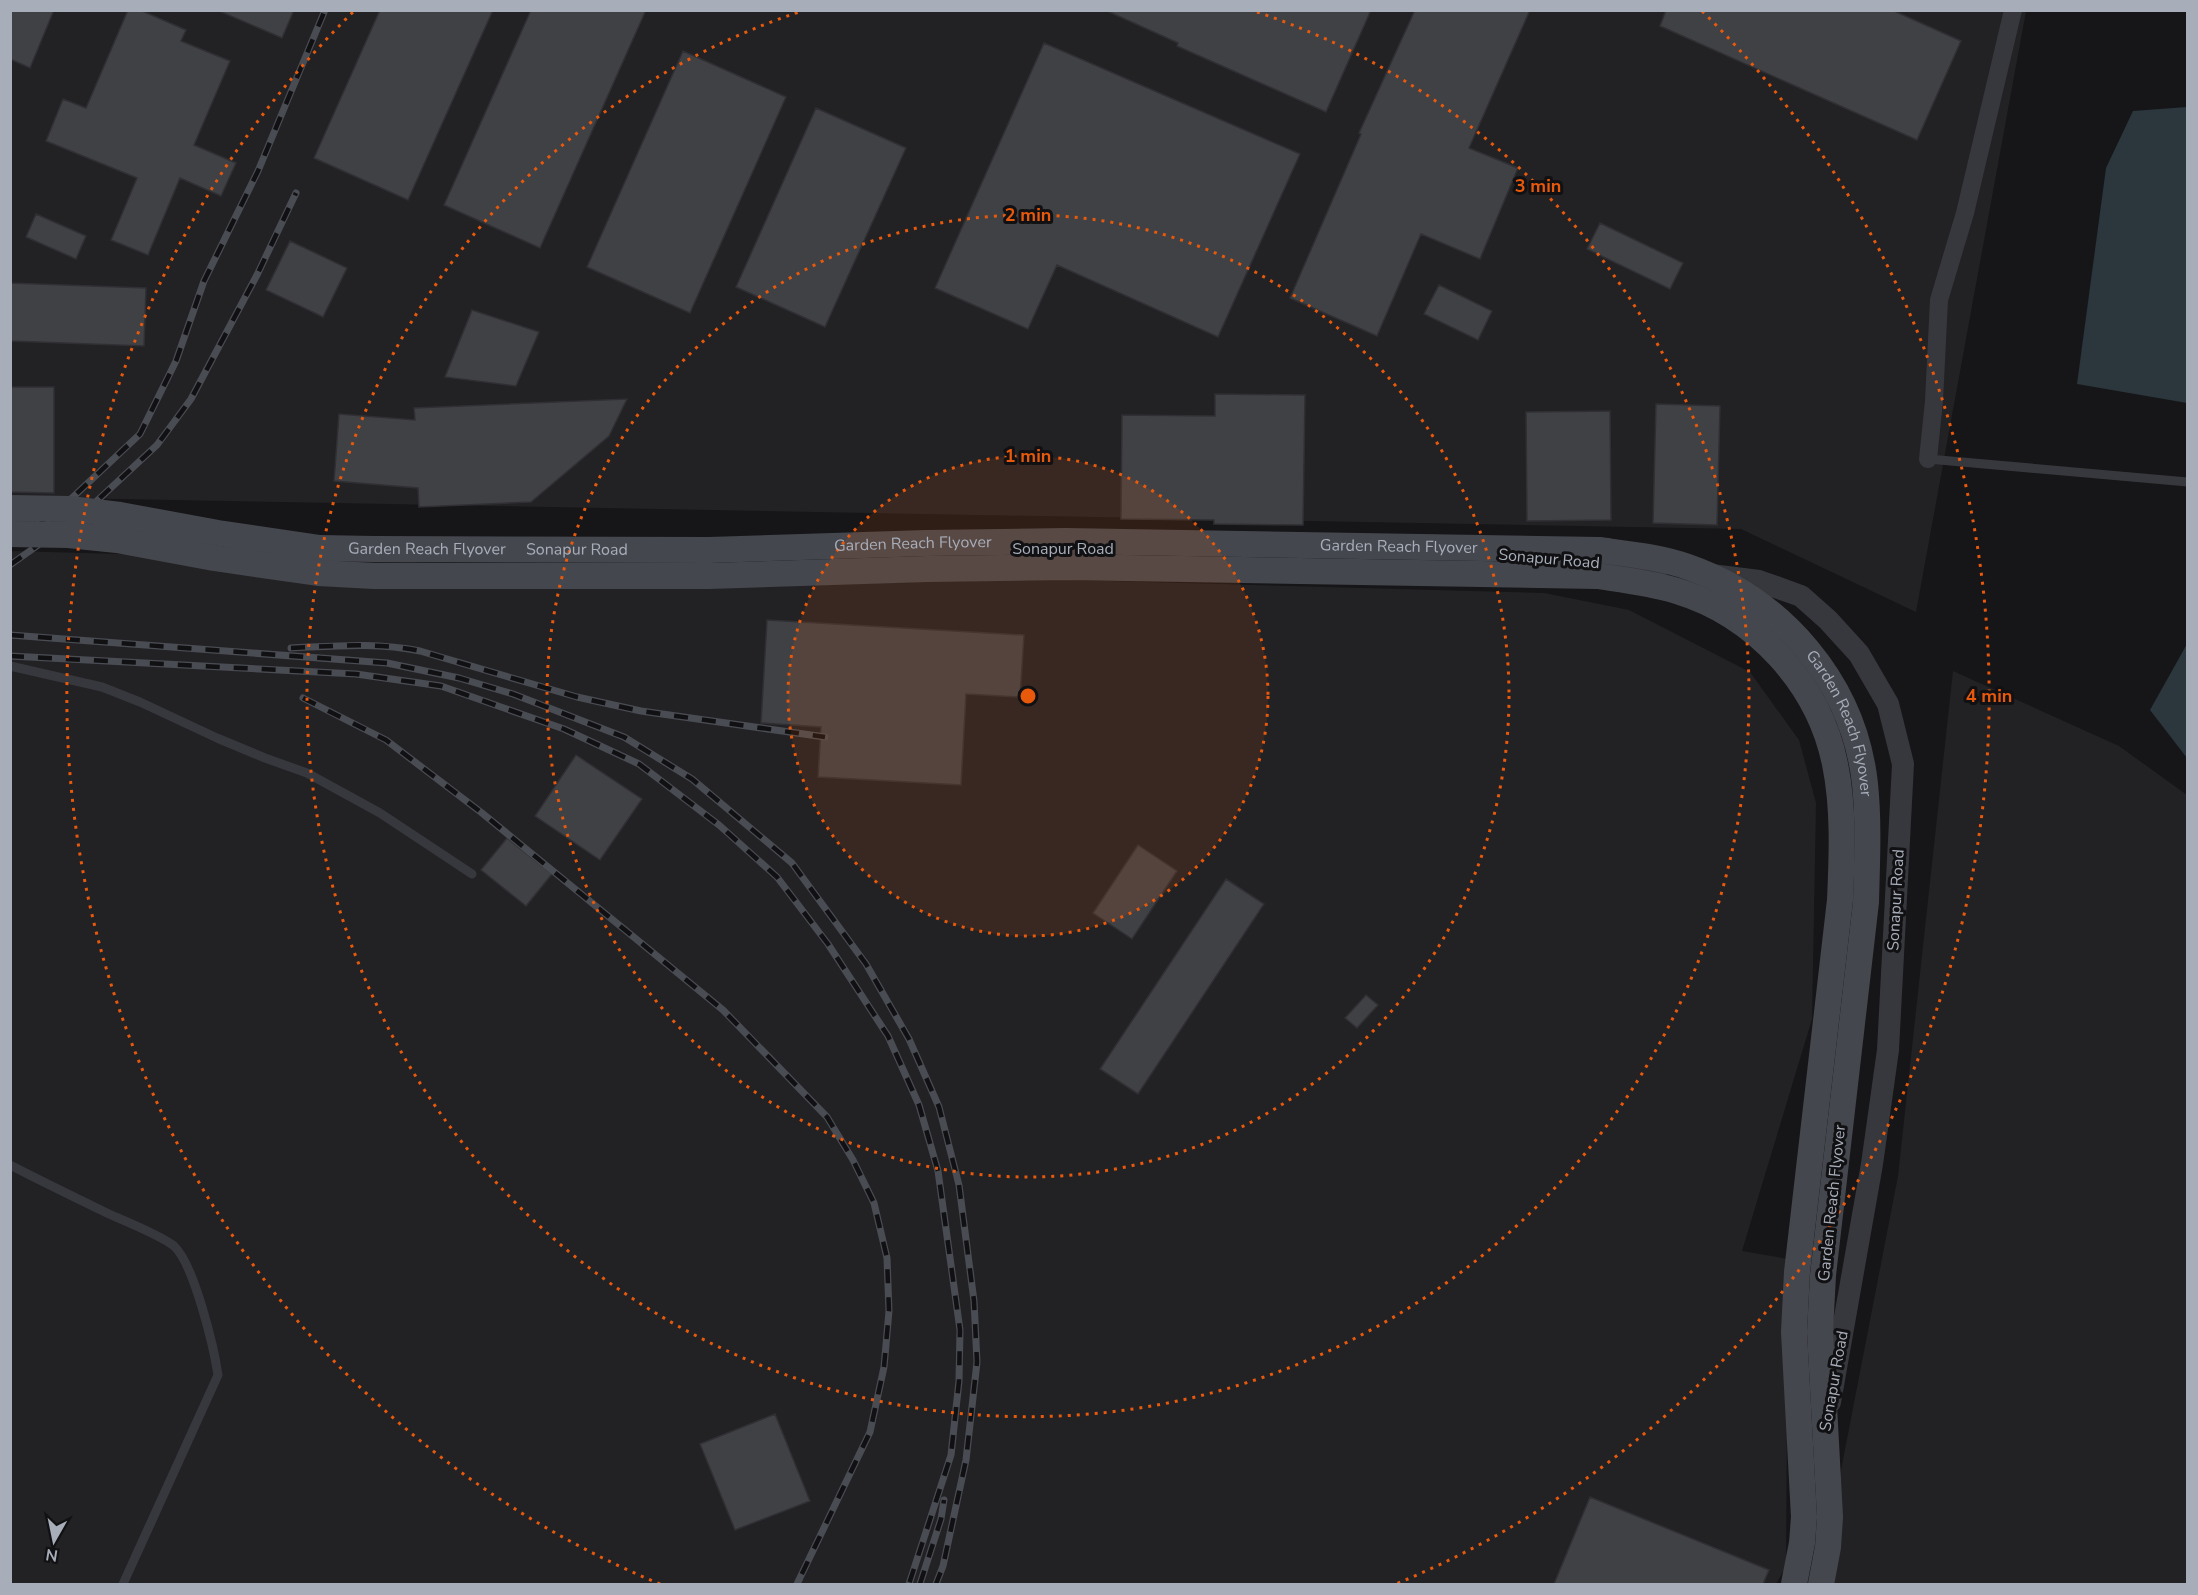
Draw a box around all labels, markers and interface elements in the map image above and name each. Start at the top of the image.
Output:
text: 3 min [1515,174,1561,198]
text: 2 min [1005,203,1051,227]
text: 1 min [1005,444,1051,468]
street label: Garden Reach Flyover [834,531,992,557]
street label: Garden Reach Flyover [1320,534,1478,559]
street label: Garden Reach Flyover [348,538,506,560]
street label: Sonapur Road [526,538,628,561]
street label: Sonapur Road [1012,538,1114,560]
street label: Sonapur Road [1497,544,1601,574]
street label: Garden Reach Flyover [1801,645,1877,798]
text: 4 min [1966,684,2012,708]
centre of rings [1018,686,1038,706]
street label: Sonapur Road [1882,849,1910,951]
street label: Garden Reach Flyover [1813,1123,1851,1282]
street label: Sonapur Road [1814,1329,1854,1433]
north arrow [24,1511,84,1571]
text: N [44,1543,59,1567]

